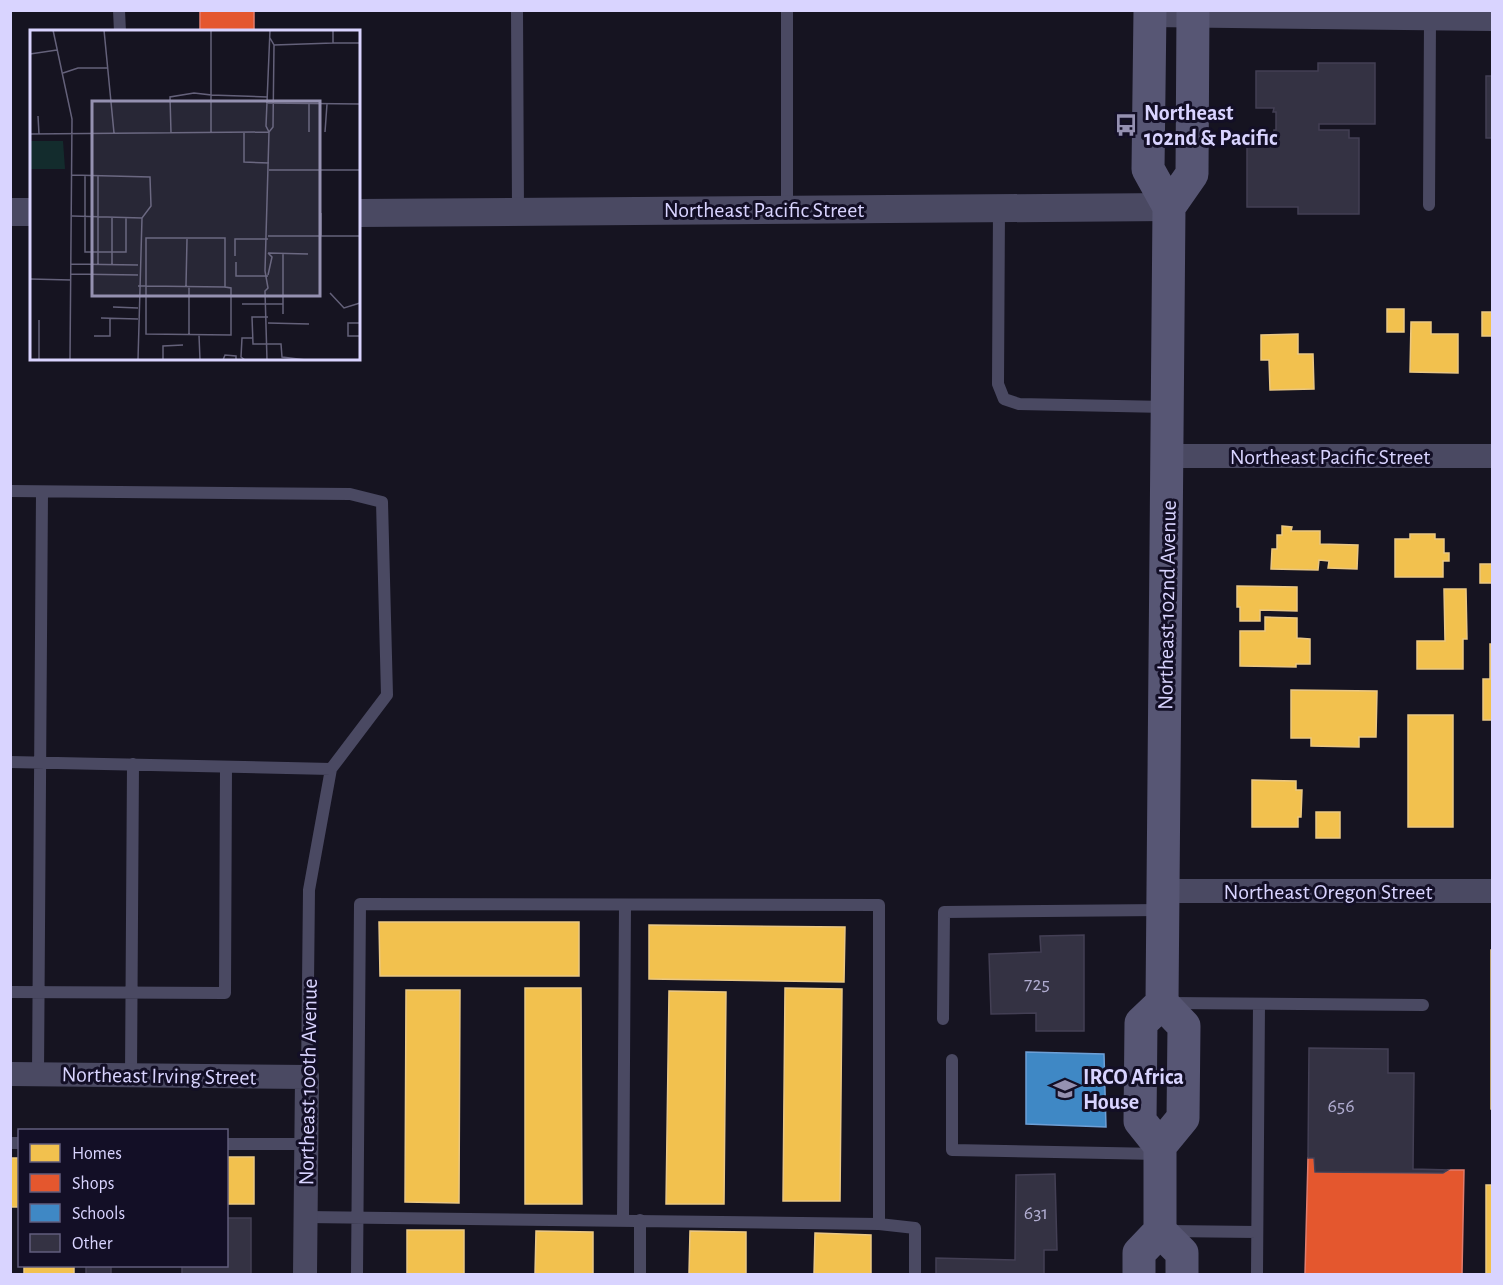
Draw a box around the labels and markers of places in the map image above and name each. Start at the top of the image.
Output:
place label: Northeast 102nd & Pacific [1144,102,1278,149]
bus stop icon: Northeast 102nd & Pacific [1113,112,1139,138]
place label: IRCO Africa House [1083,1066,1184,1113]
school or university icon: IRCO Africa House [1052,1076,1078,1102]

